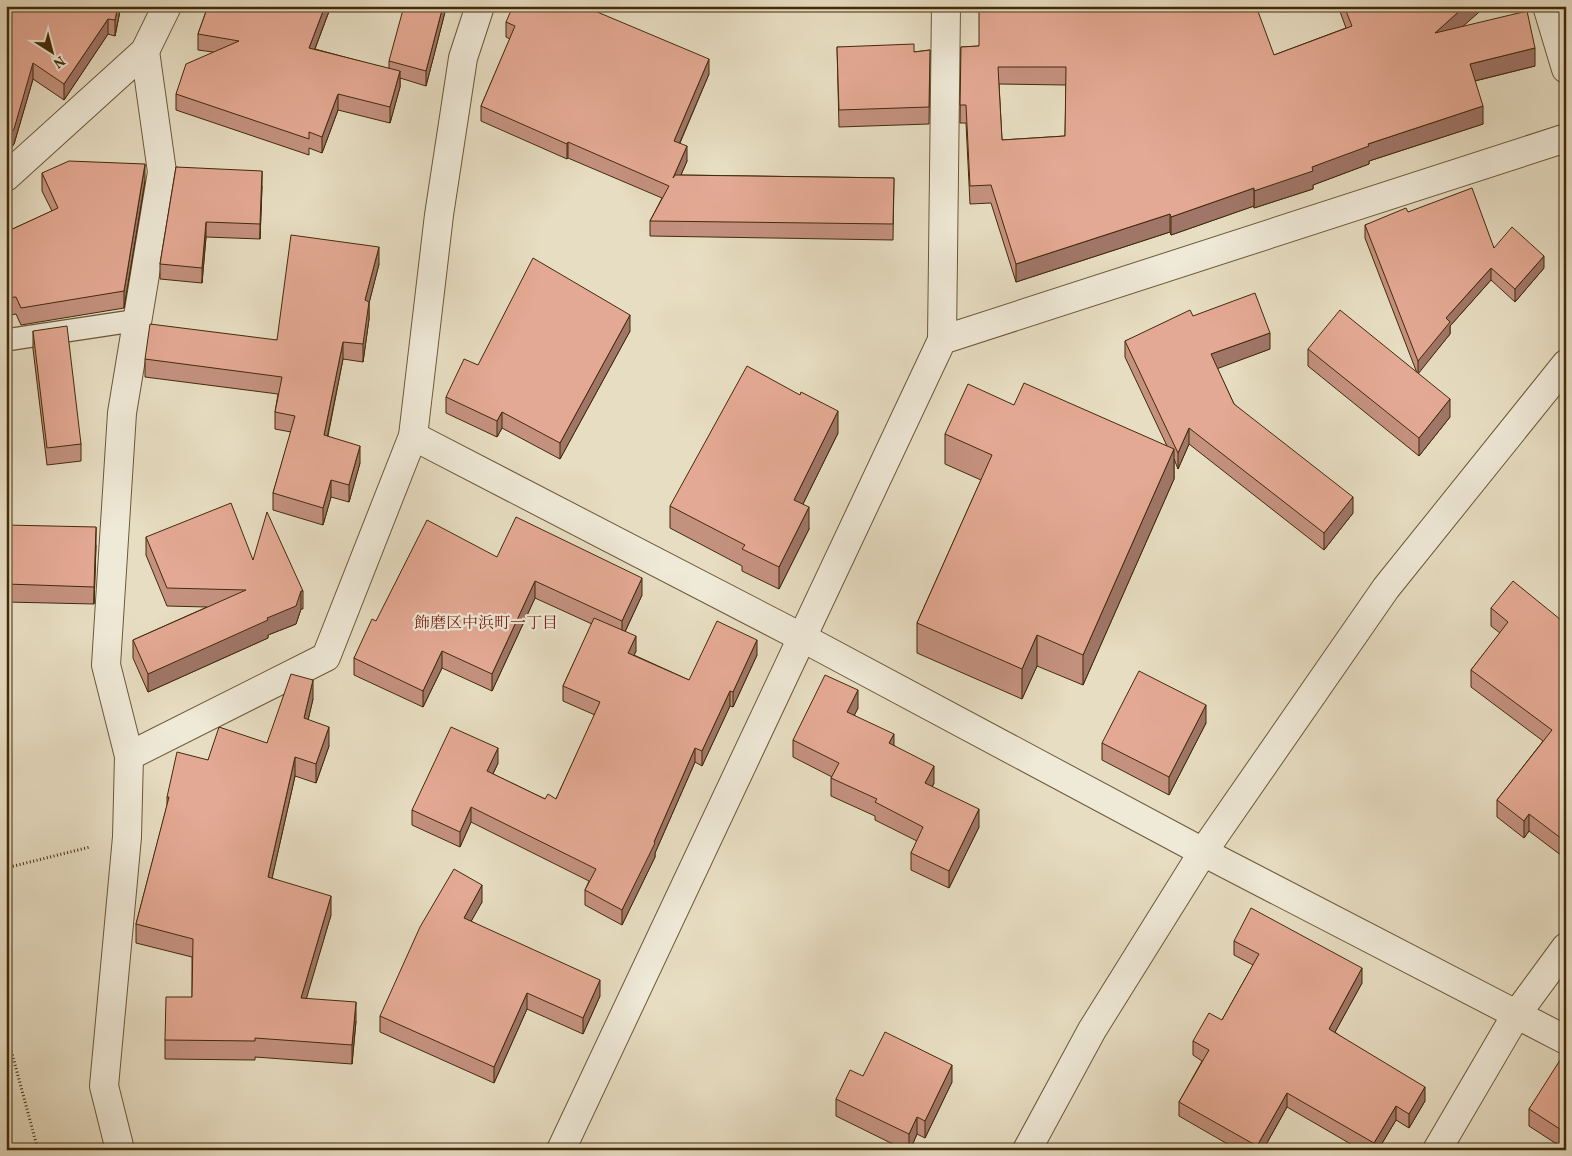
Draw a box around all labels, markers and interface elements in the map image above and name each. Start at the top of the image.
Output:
north arrow [28,28,78,78]
text: N [49,51,68,72]
district label: 飾磨区中浜町一丁目 [414,613,558,635]

